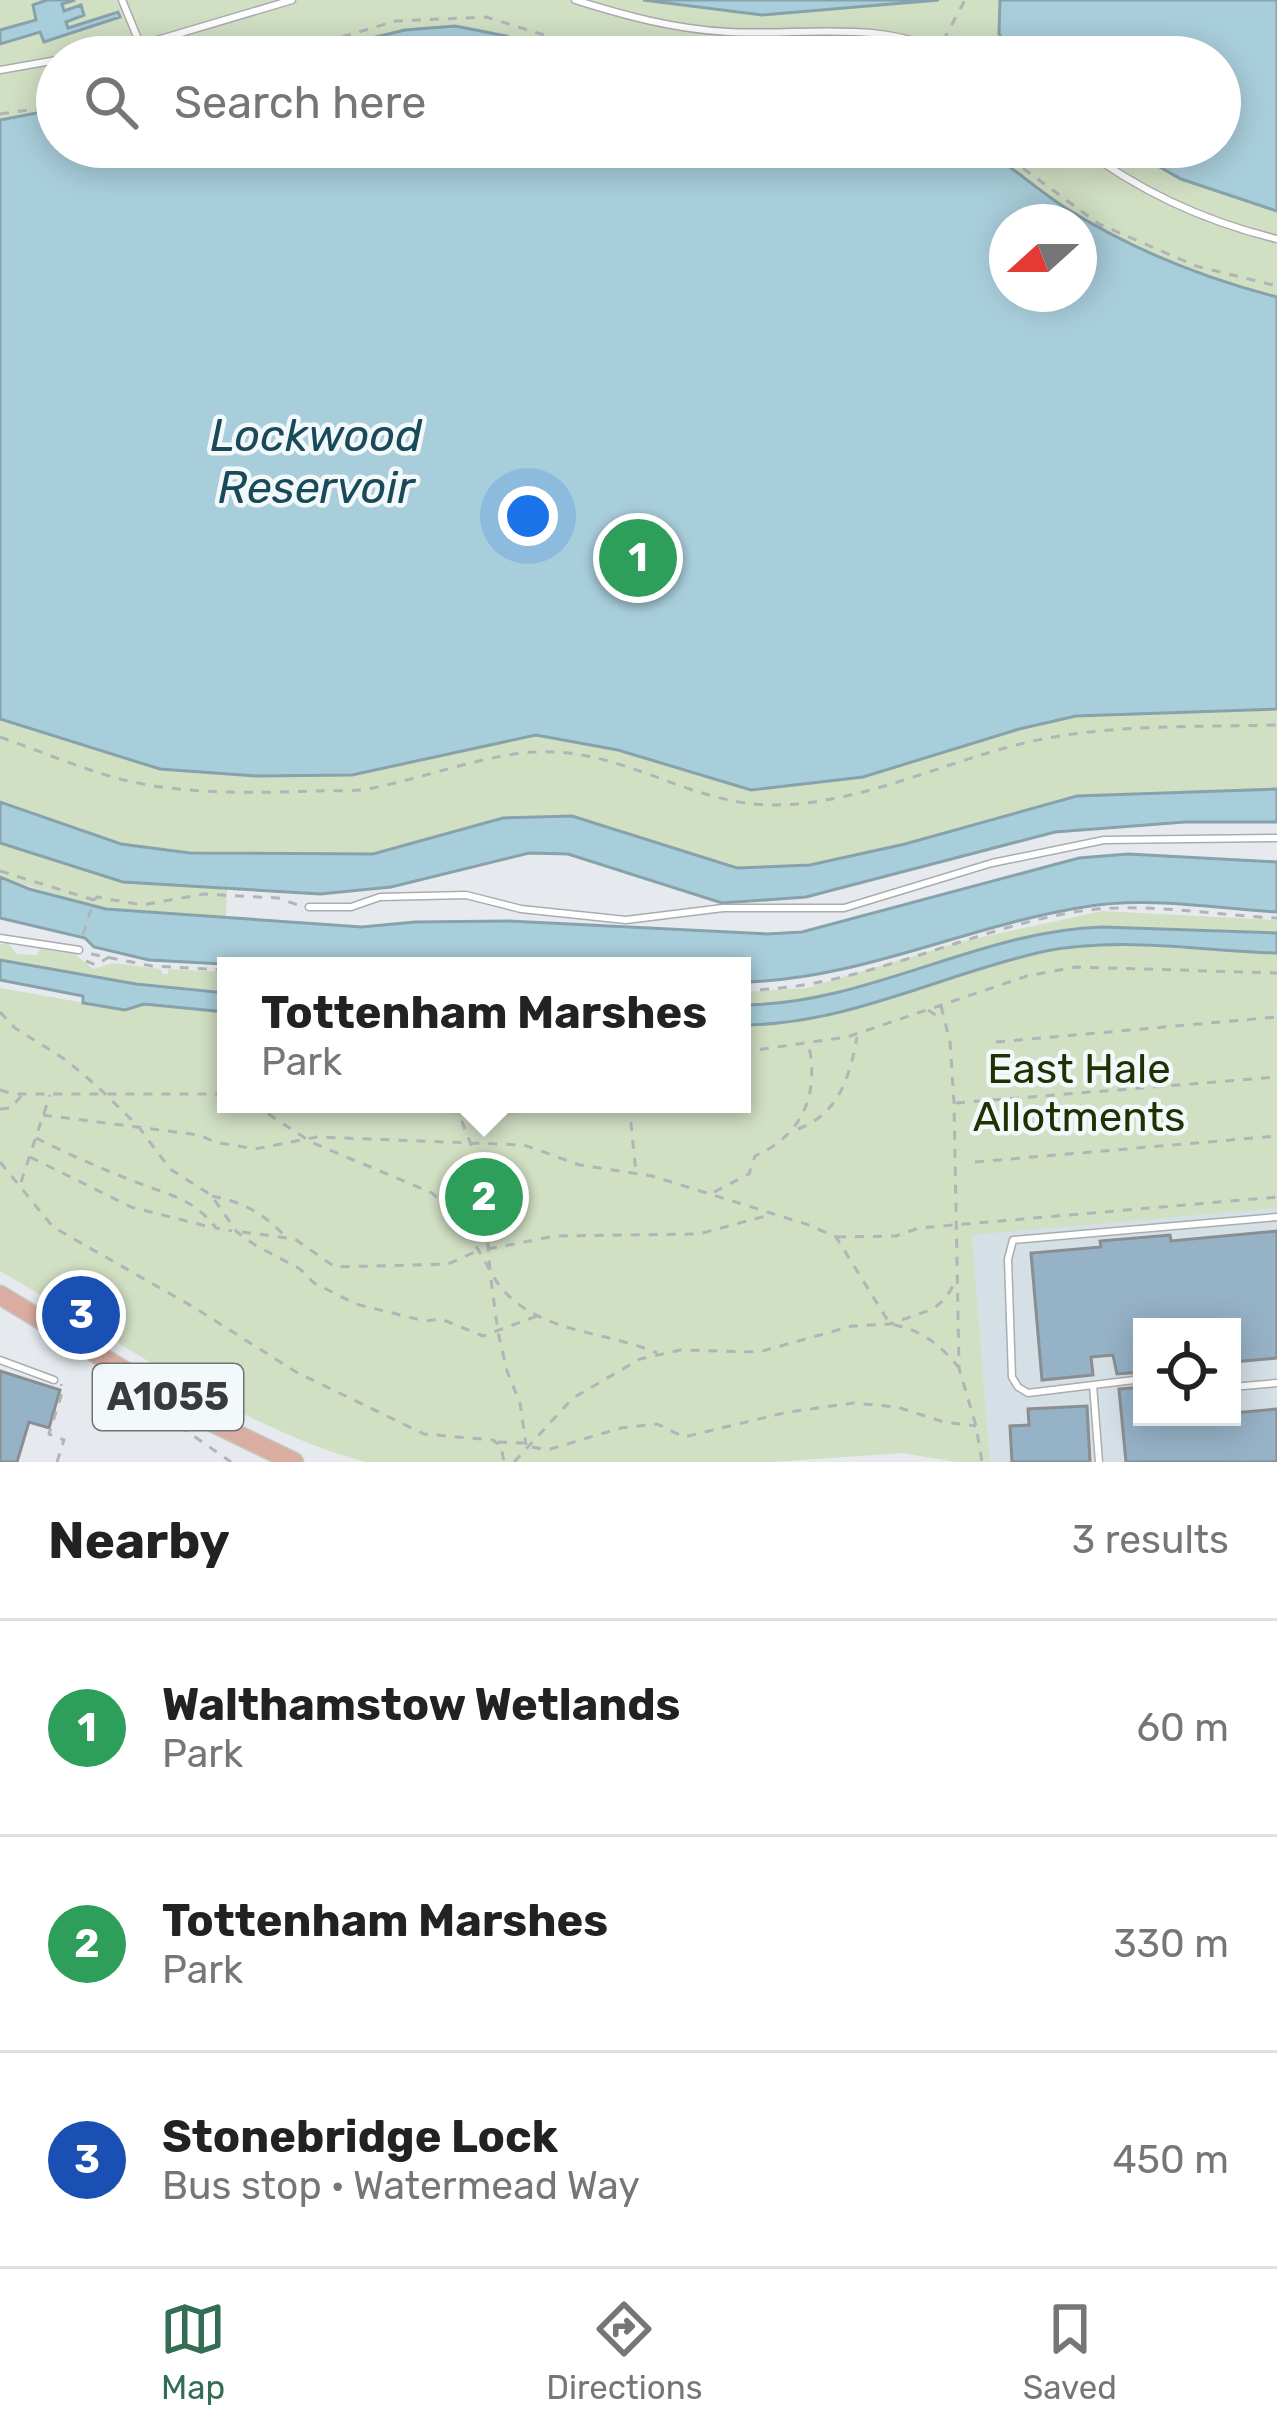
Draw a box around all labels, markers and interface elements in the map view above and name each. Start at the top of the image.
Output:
search box [36,36,1241,168]
icon: search [78,69,144,135]
text: Search here [174,76,426,129]
north arrow [989,204,1097,312]
water label: Lockwood Reservoir [210,409,423,514]
your location [498,486,558,546]
pin: 1 [599,513,677,603]
popup [217,957,751,1113]
text: Tottenham Marshes [261,986,707,1039]
text: Park [261,1039,342,1085]
park label: East Hale Allotments [973,1044,1185,1142]
pin: 2 [445,1152,523,1242]
pin: 3 [42,1270,120,1360]
map controls [1133,1318,1241,1426]
button: locate [1133,1318,1241,1426]
road number: A1055 [93,1364,243,1430]
text: Nearby [48,1510,230,1571]
text: 3 results [1072,1517,1229,1563]
text: Walthamstow Wetlands [162,1678,680,1731]
text: 1 [77,1705,97,1751]
text: 60 m [1136,1705,1229,1751]
text: Park [162,1731,243,1777]
text: Tottenham Marshes [162,1894,608,1947]
text: 2 [74,1921,100,1967]
text: 330 m [1113,1921,1229,1967]
text: Park [162,1947,243,1993]
text: Stonebridge Lock [162,2110,558,2163]
text: 3 [74,2137,100,2183]
text: 450 m [1113,2137,1229,2183]
text: Bus stop · Watermead Way [162,2163,640,2209]
tab: Map [160,2296,226,2407]
tab: Directions [546,2296,703,2407]
tab: Saved [1023,2296,1117,2407]

